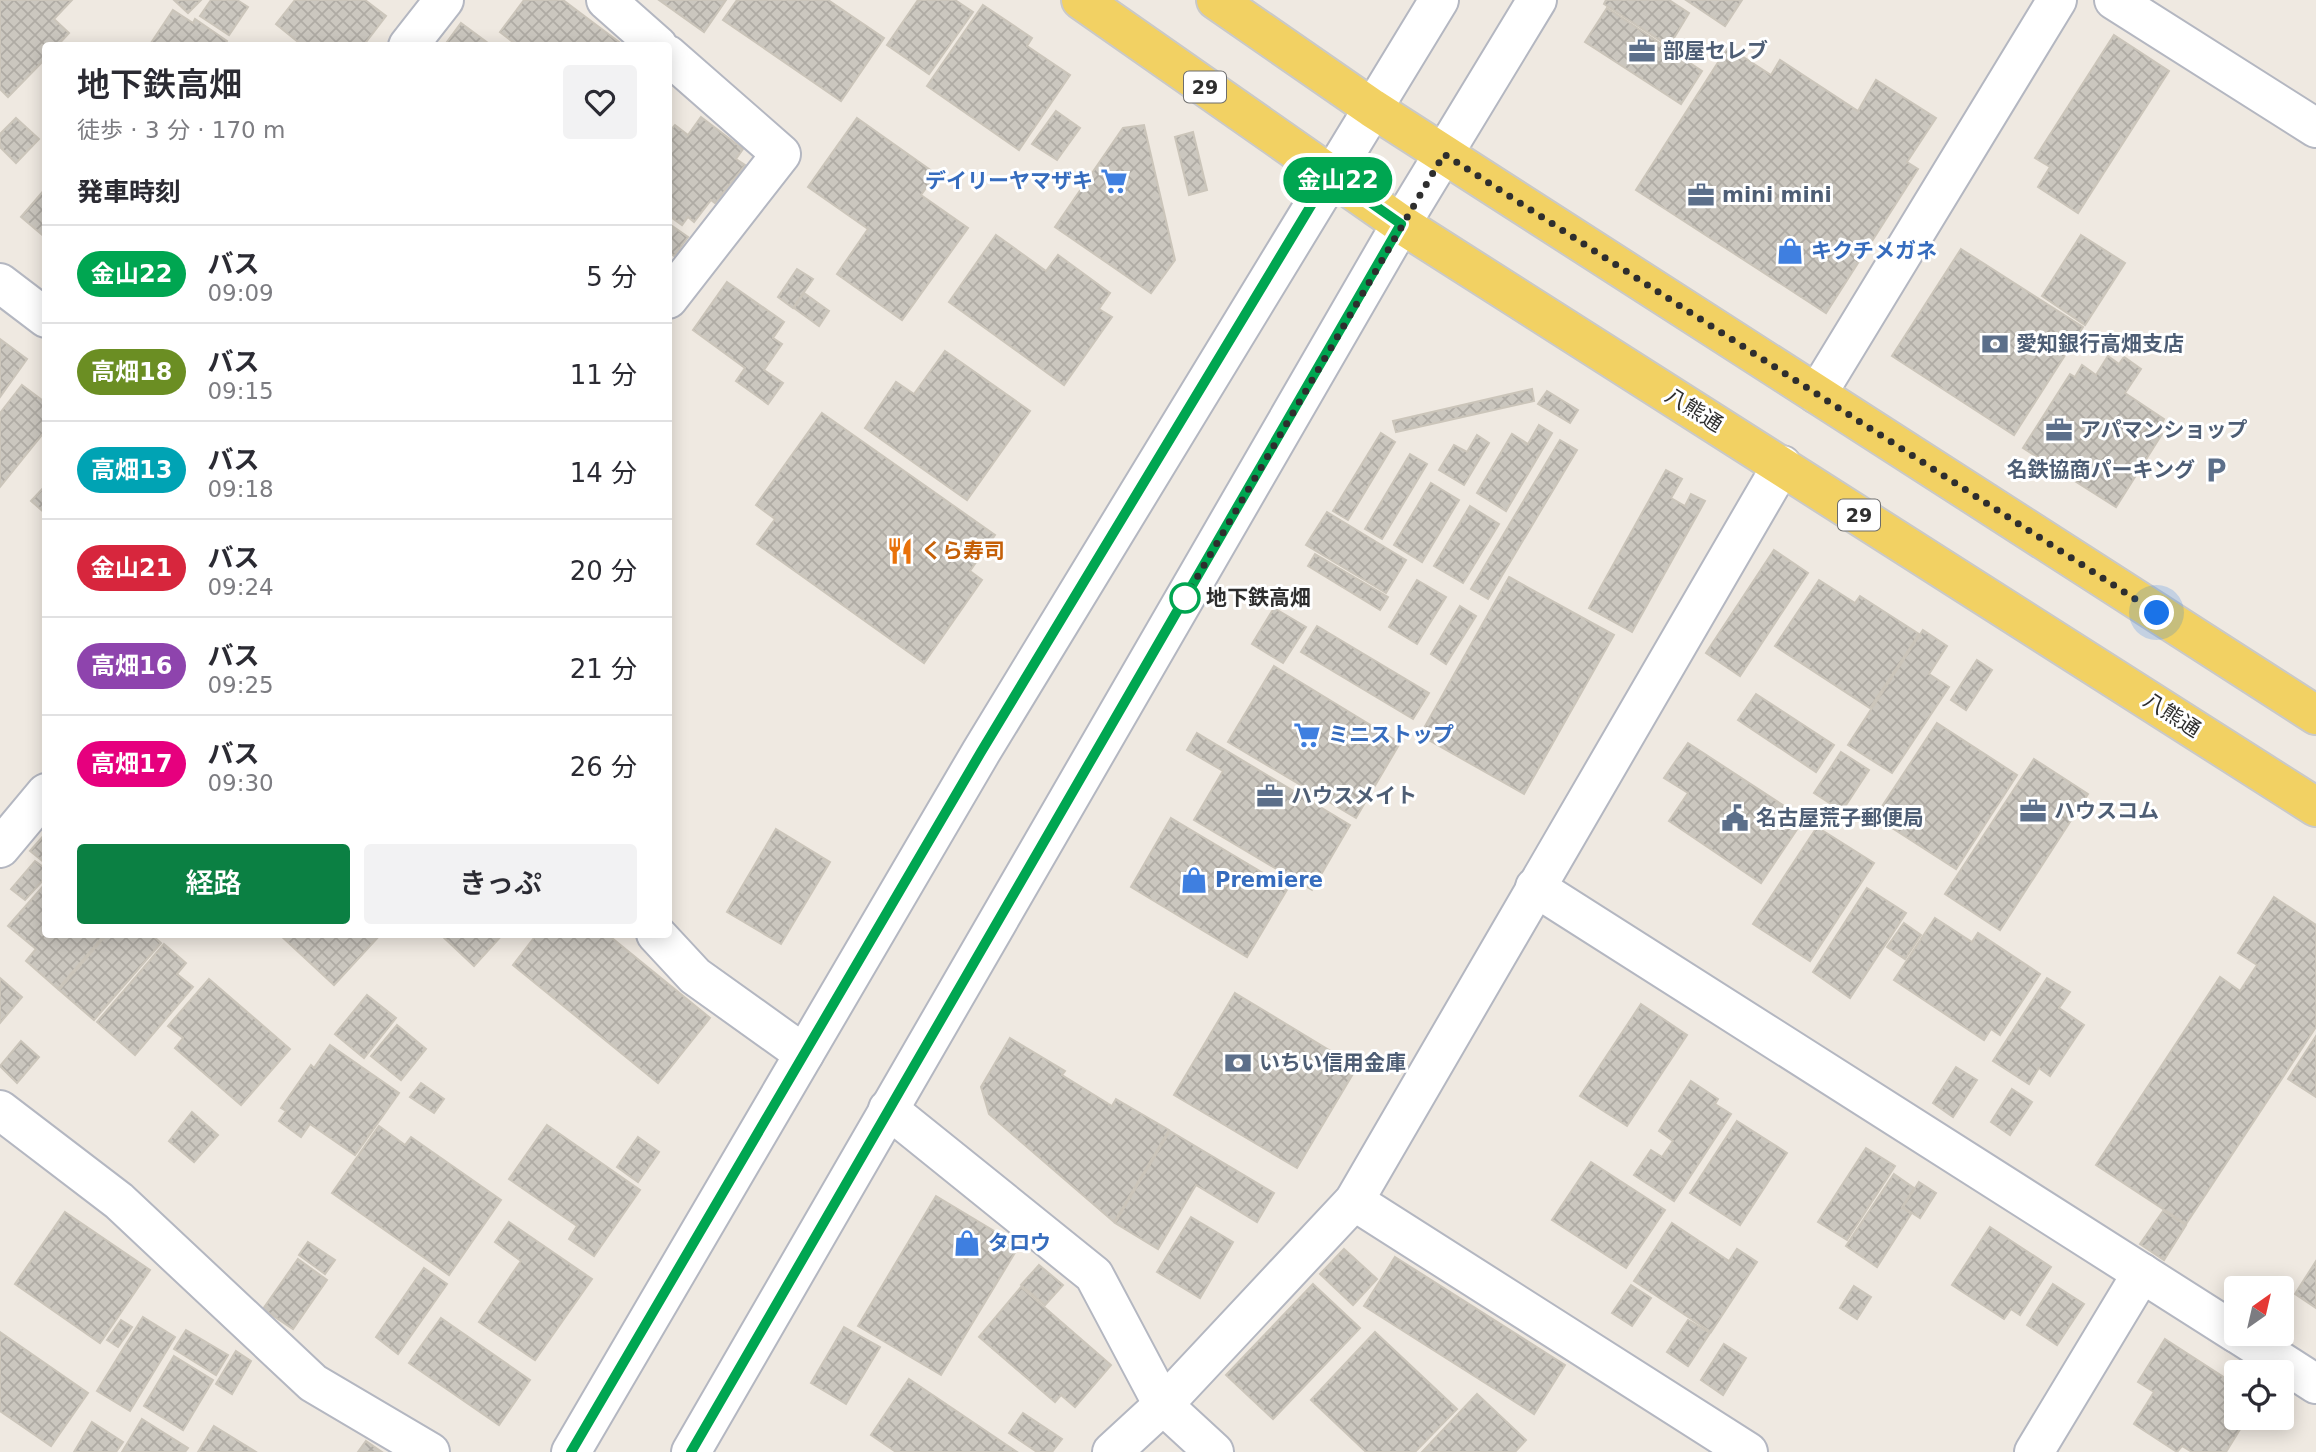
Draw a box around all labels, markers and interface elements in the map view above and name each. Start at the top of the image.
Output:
office icon: 部屋セレブ [1627,36,1657,66]
place label: 部屋セレブ [1663,39,1768,63]
text: 地下鉄高畑 [77,65,242,104]
button: heart [563,65,637,139]
road number: 29 [1184,72,1226,102]
text: 徒歩 · 3 分 · 170 m [77,117,285,143]
line badge: 金山22 [1289,157,1387,203]
supermarket icon: デイリーヤマザキ [1099,166,1129,196]
text: 金山22 [1297,166,1379,194]
place label: デイリーヤマザキ [925,169,1093,193]
text: 発車時刻 [77,177,181,207]
office icon: mini mini [1686,180,1716,210]
place label: mini mini [1722,183,1832,207]
shop icon: キクチメガネ [1775,236,1805,266]
place label: キクチメガネ [1811,239,1937,263]
text: バス [207,249,259,279]
text: 金山22 [91,260,172,288]
text: 5 分 [586,262,637,292]
text: 09:09 [207,280,274,306]
bank icon: 愛知銀行高畑支店 [1980,329,2010,359]
place label: 愛知銀行高畑支店 [2016,332,2184,356]
text: バス [207,347,259,377]
text: 高畑18 [91,358,172,386]
text: 11 分 [570,360,637,390]
text: 09:15 [207,378,274,404]
street label: 八熊通 [1661,383,1727,437]
office icon: アパマンショップ [2044,415,2074,445]
place label: アパマンショップ [2080,418,2248,442]
text: バス [207,445,259,475]
parking icon: 名鉄協商パーキング [2201,455,2231,485]
text: 高畑13 [91,456,172,484]
text: 14 分 [570,458,637,488]
place label: 名鉄協商パーキング [2007,458,2195,482]
text: 09:18 [207,476,274,502]
road number: 29 [1838,500,1880,530]
restaurant icon: くら寿司 [885,536,915,566]
place label: くら寿司 [921,539,1005,563]
text: バス [207,543,259,573]
text: 金山21 [91,554,172,582]
text: 20 分 [570,556,637,586]
text: 09:24 [207,574,274,600]
marker: 地下鉄高畑 [1170,583,1200,613]
place label: 地下鉄高畑 [1206,586,1311,610]
your location [2139,595,2174,630]
text: バス [207,641,259,671]
text: 高畑16 [91,652,172,680]
text: 21 分 [570,654,637,684]
text: 09:25 [207,672,274,698]
street label: 八熊通 [2139,688,2205,742]
supermarket icon: ミニストップ [1292,720,1322,750]
place label: ミニストップ [1328,723,1454,747]
text: バス [207,739,259,769]
text: 高畑17 [91,750,172,778]
text: 26 分 [570,752,637,782]
text: 09:30 [207,770,274,796]
office icon: ハウスメイト [1255,781,1285,811]
place label: ハウスメイト [1291,784,1417,808]
office icon: ハウスコム [2018,796,2048,826]
place label: ハウスコム [2054,799,2159,823]
public building icon: 名古屋荒子郵便局 [1720,803,1750,833]
place label: 名古屋荒子郵便局 [1756,806,1924,830]
button: 経路 [77,844,350,924]
button: きっぷ [364,844,637,924]
shop icon: Premiere [1179,865,1209,895]
place label: Premiere [1215,868,1323,892]
bank icon: いちい信用金庫 [1223,1048,1253,1078]
place label: いちい信用金庫 [1259,1051,1406,1075]
shop icon: タロウ [952,1228,982,1258]
place label: タロウ [988,1231,1051,1255]
north arrow [2224,1276,2294,1346]
map controls [2224,1276,2294,1430]
button: locate [2224,1360,2294,1430]

